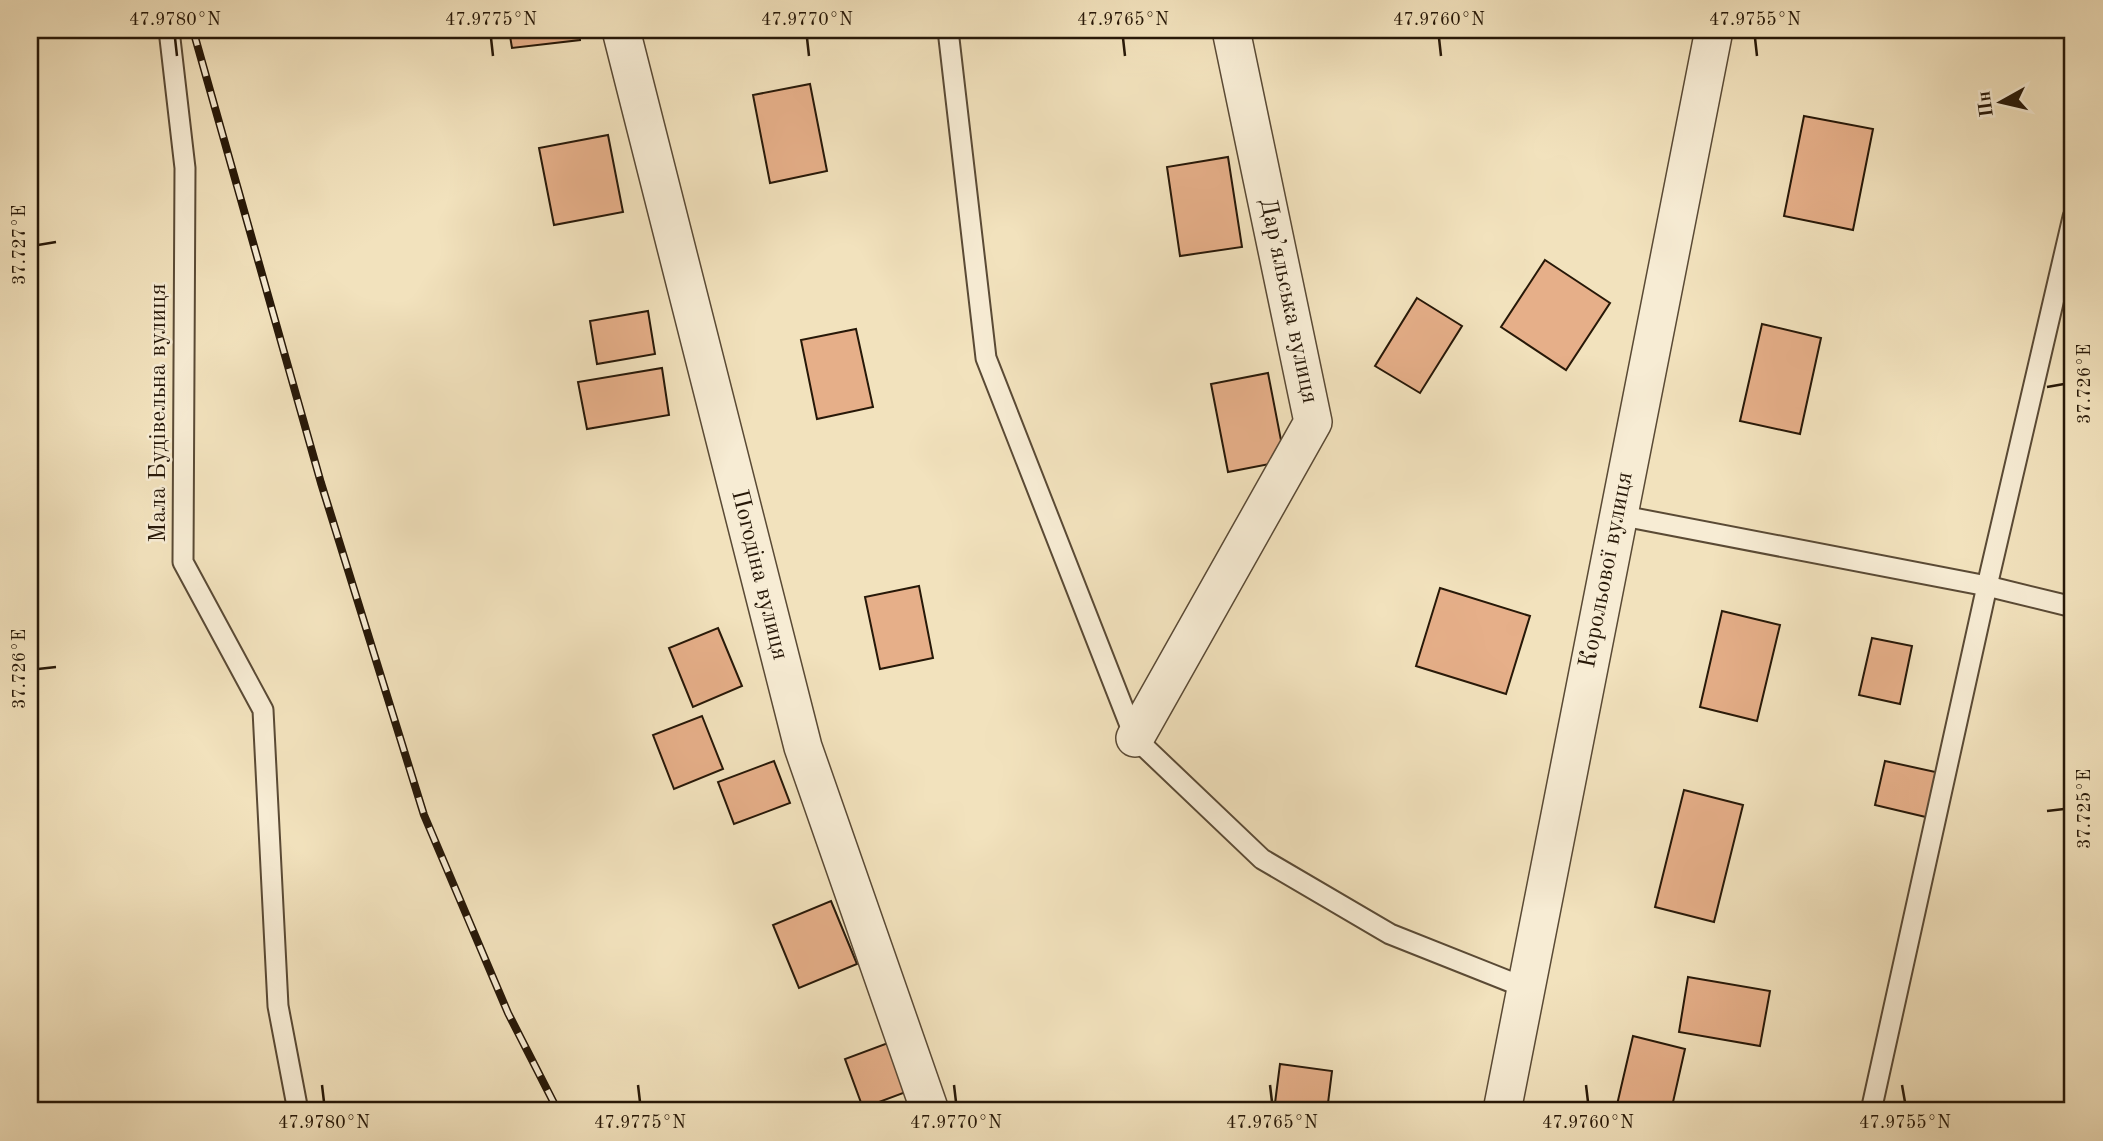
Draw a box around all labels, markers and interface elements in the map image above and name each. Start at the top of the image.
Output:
text: 47.9780°N [129,11,221,29]
text: 47.9775°N [445,11,537,29]
text: 47.9770°N [761,11,853,29]
text: 47.9765°N [1077,11,1169,29]
text: 47.9760°N [1393,11,1485,29]
text: 47.9755°N [1709,11,1801,29]
north arrow [1966,66,2036,136]
text: Пн [1975,90,1998,118]
street label: Дар’яльська вулиця [1255,196,1321,406]
text: 37.727°E [11,205,29,285]
street label: Мала Будівельна вулиця [147,283,171,543]
text: 37.726°E [2076,344,2094,424]
street label: Корольової вулиця [1576,470,1638,670]
street label: Погодіна вулиця [726,487,792,663]
text: 37.726°E [11,629,29,709]
text: 37.725°E [2076,769,2094,849]
text: 47.9780°N [278,1114,370,1132]
text: 47.9775°N [594,1114,686,1132]
text: 47.9770°N [910,1114,1002,1132]
text: 47.9765°N [1226,1114,1318,1132]
text: 47.9760°N [1542,1114,1634,1132]
text: 47.9755°N [1859,1114,1951,1132]

